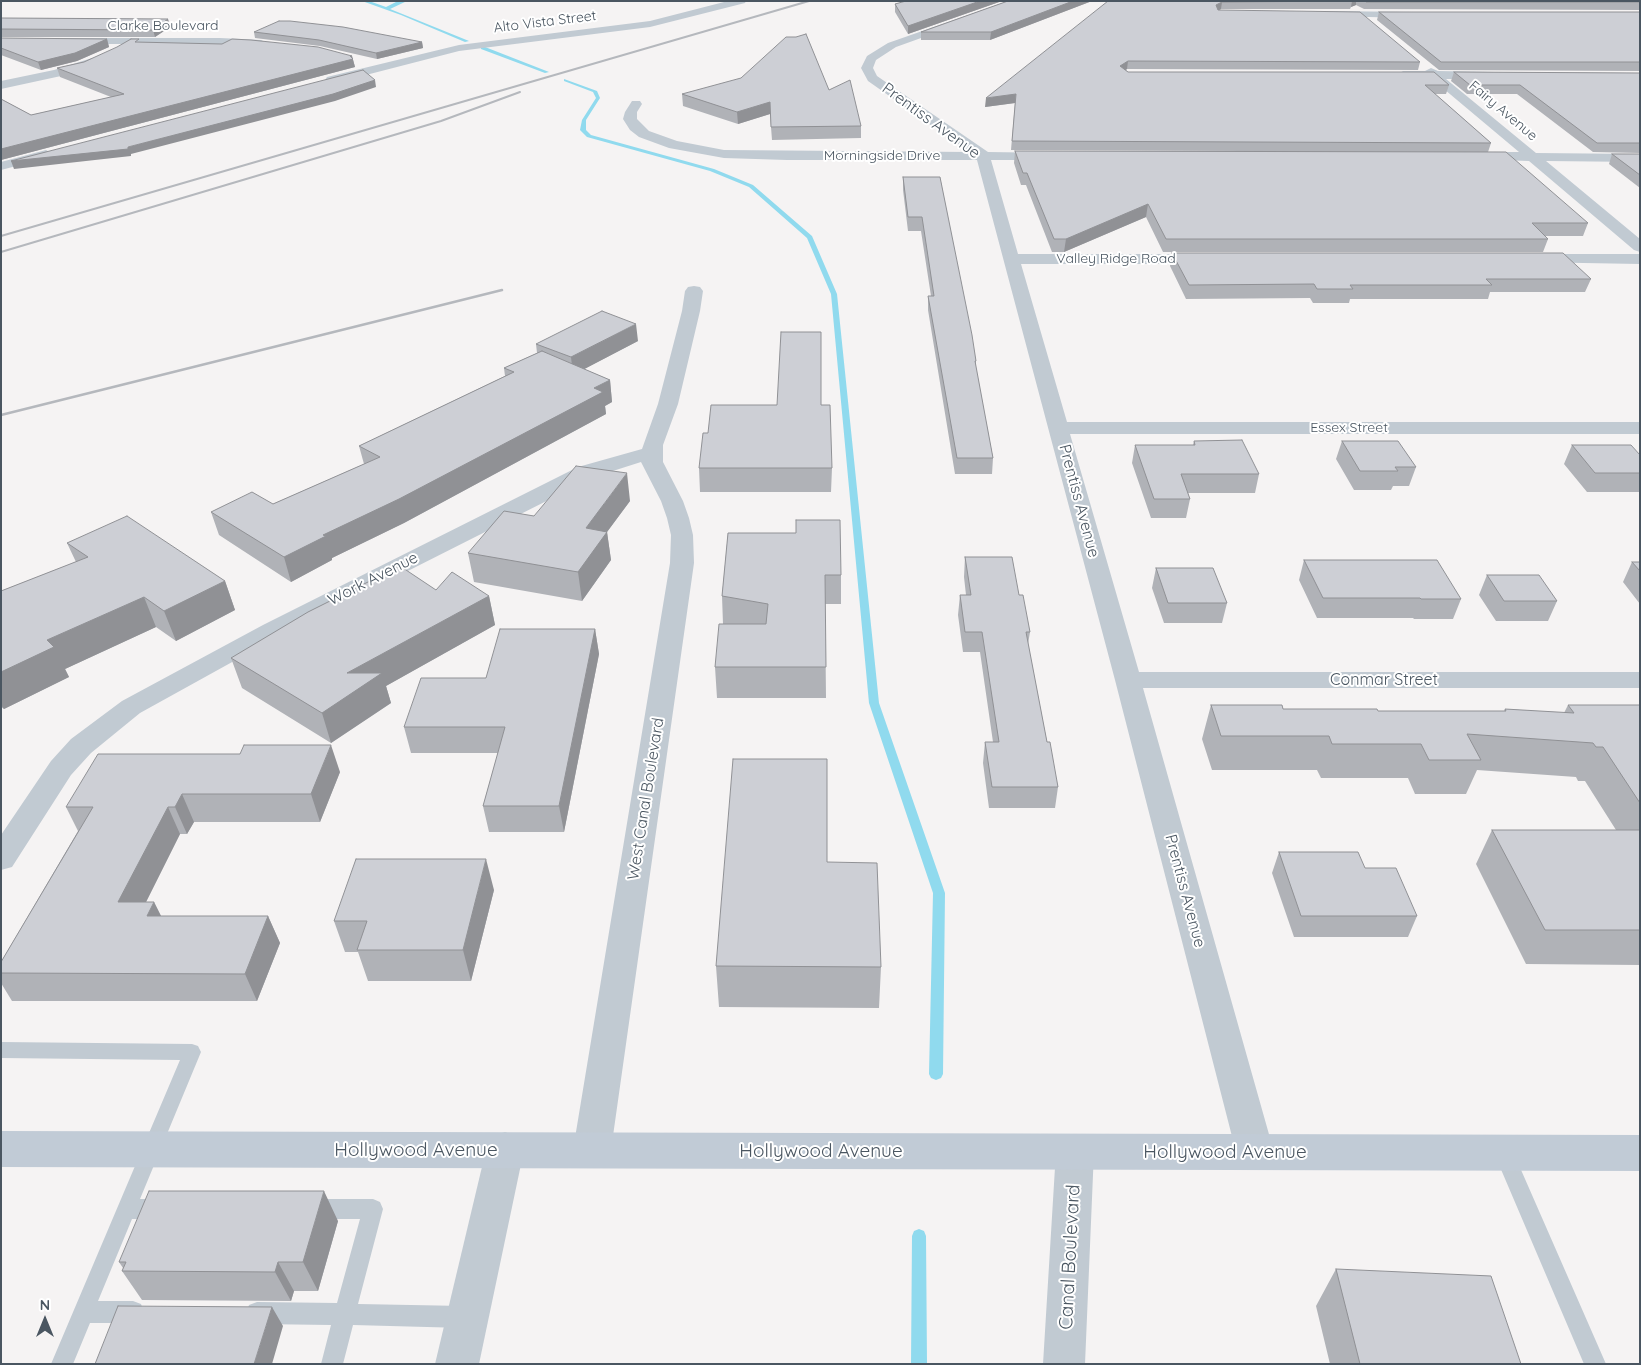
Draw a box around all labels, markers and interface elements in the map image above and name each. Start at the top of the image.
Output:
street label: Alto Vista Street [493,7,597,37]
street label: Clarke Boulevard [107,18,219,34]
street label: Fairy Avenue [1465,78,1541,144]
street label: Prentiss Avenue [878,79,984,163]
street label: Morningside Drive [824,148,940,164]
street label: Valley Ridge Road [1056,251,1176,267]
street label: Essex Street [1310,420,1388,436]
street label: Prentiss Avenue [1055,442,1103,560]
street label: Work Avenue [325,548,421,610]
street label: Conmar Street [1330,670,1438,690]
street label: West Canal Boulevard [624,717,668,881]
street label: Prentiss Avenue [1161,832,1209,950]
street label: Hollywood Avenue [334,1139,498,1161]
street label: Hollywood Avenue [739,1140,903,1162]
street label: Hollywood Avenue [1143,1141,1307,1163]
street label: Canal Boulevard [1055,1184,1085,1330]
north arrow [20,1295,70,1345]
text: N [40,1296,50,1314]

